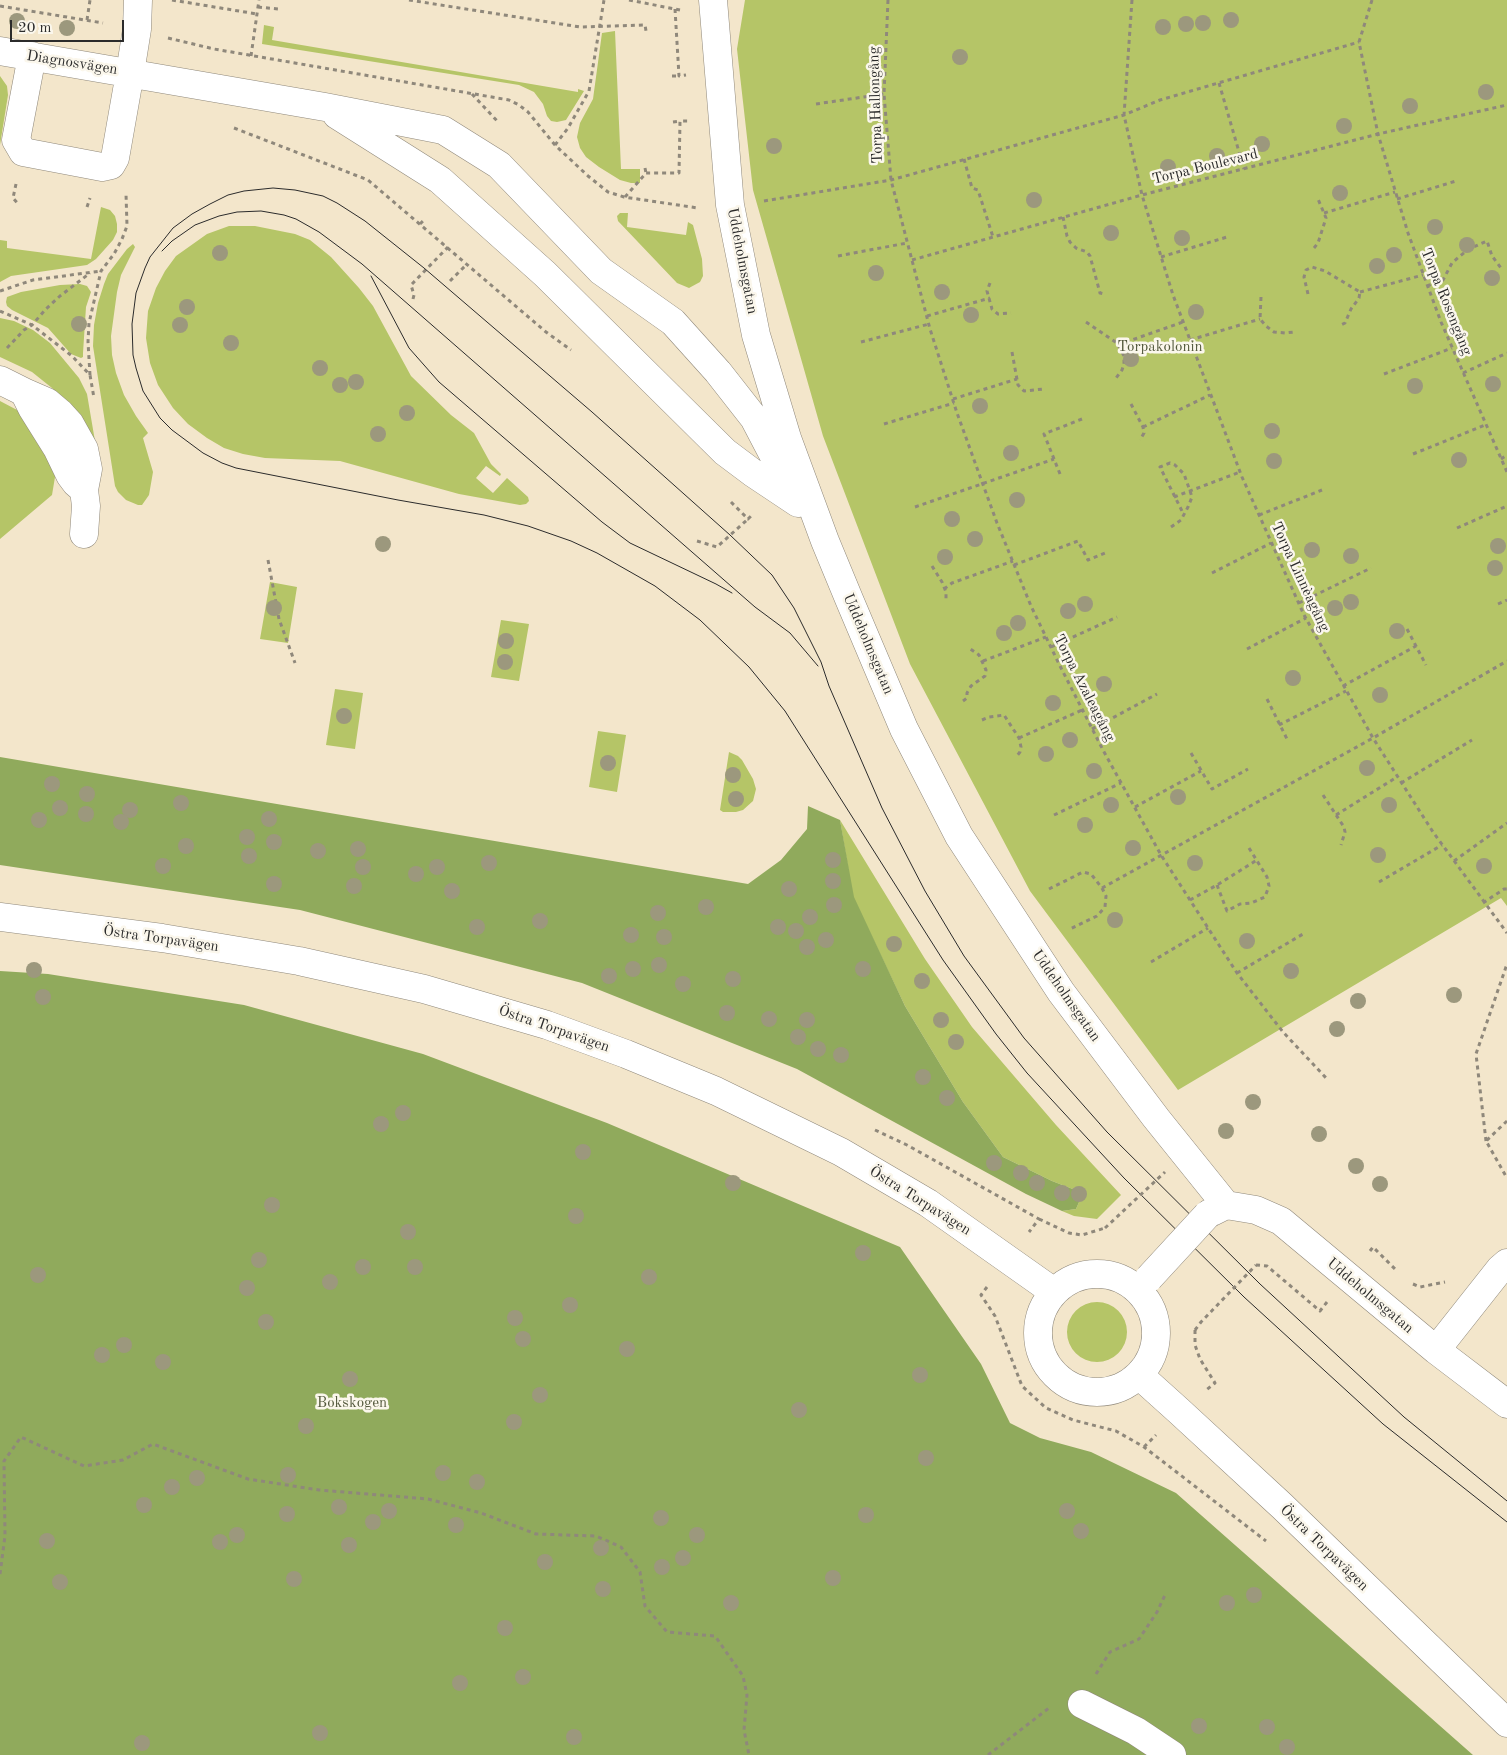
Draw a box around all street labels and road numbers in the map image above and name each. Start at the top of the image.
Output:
street label: Torpa Hallongång [865,46,887,164]
street label: Diagnosvägen [25,47,119,79]
street label: Torpa Boulevard [1150,145,1260,189]
street label: Uddeholmsgatan [723,206,761,316]
street label: Torpa Rosengång [1416,246,1476,358]
street label: Torpa Linnèagång [1267,519,1333,635]
street label: Uddeholmsgatan [839,591,897,697]
street label: Torpa Azaleagång [1049,631,1119,745]
street label: Östra Torpavägen [102,922,220,956]
street label: Uddeholmsgatan [1028,947,1104,1045]
street label: Östra Torpavägen [496,1002,612,1056]
street label: Östra Torpavägen [866,1163,974,1239]
street label: Uddeholmsgatan [1323,1254,1417,1338]
street label: Östra Torpavägen [1276,1501,1372,1595]

